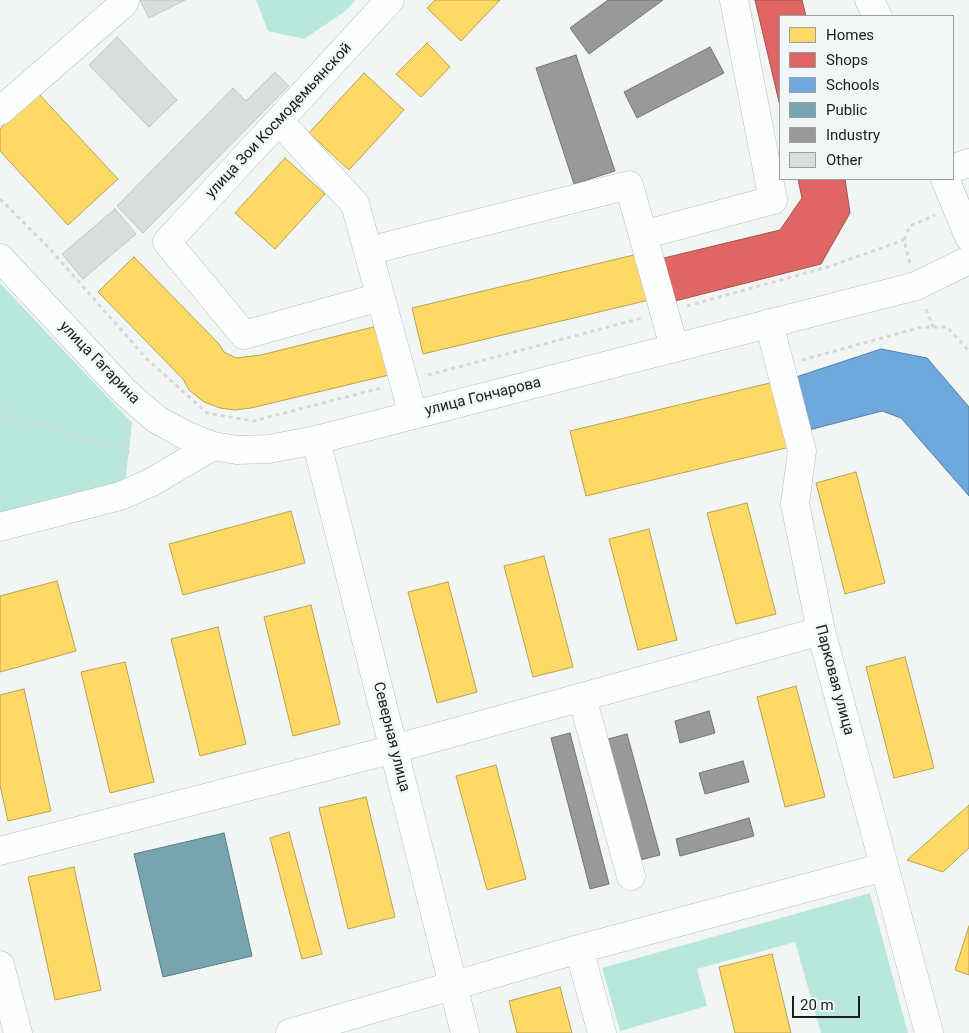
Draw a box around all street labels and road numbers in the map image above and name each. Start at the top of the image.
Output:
street label: улица Зои Космодемьянской [202,40,356,202]
street label: улица Гагарина [55,318,143,408]
street label: улица Гончарова [423,374,543,420]
street label: Парковая улица [811,623,857,737]
street label: Северная улица [369,680,413,794]

